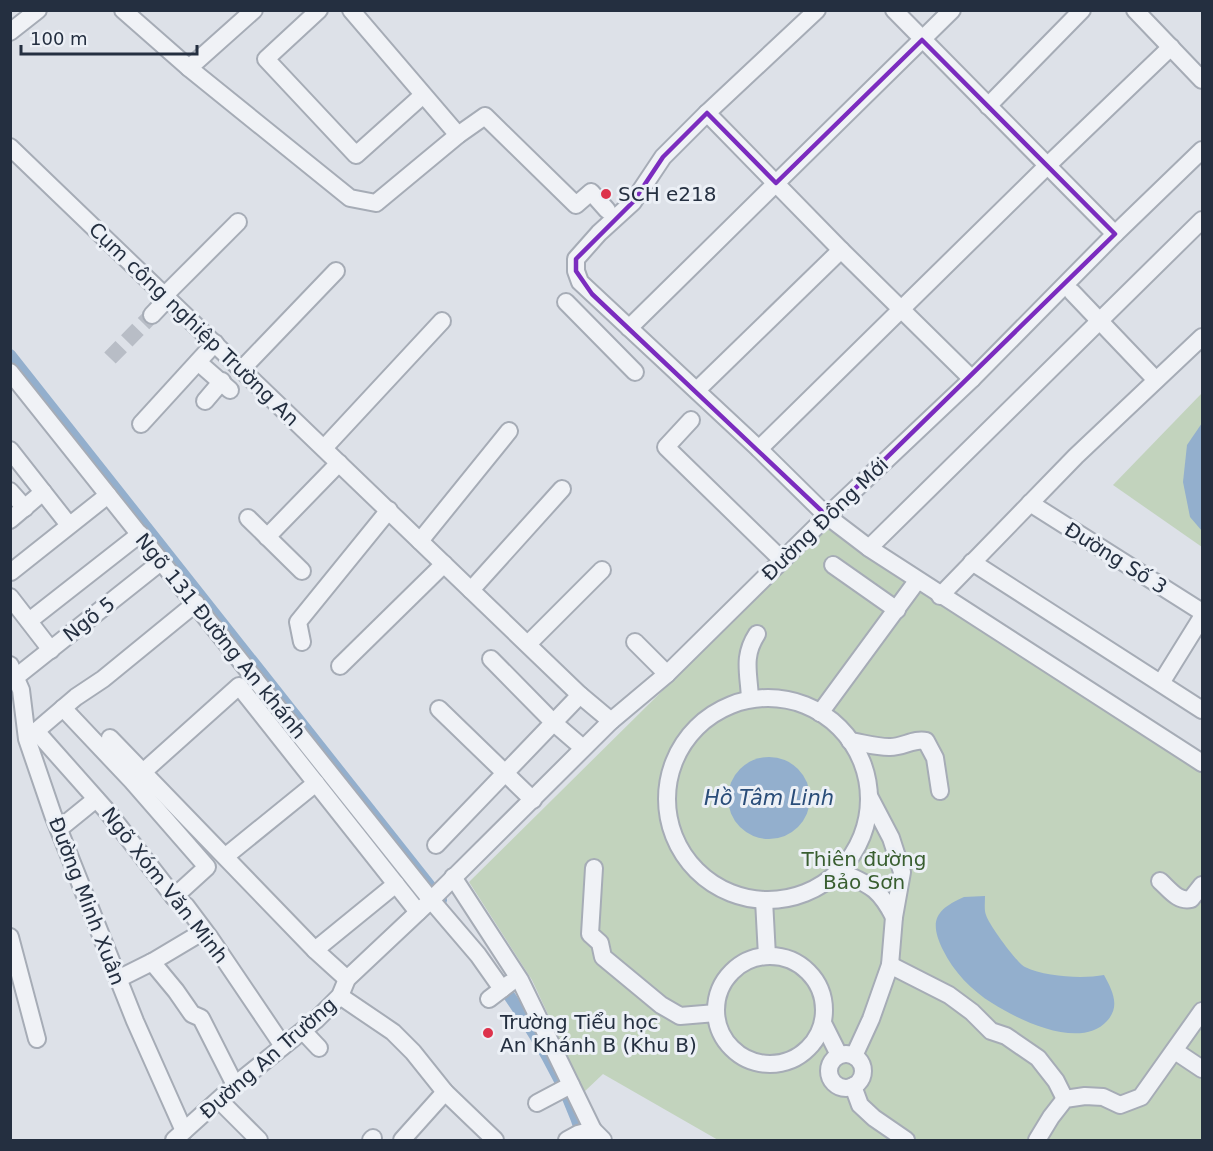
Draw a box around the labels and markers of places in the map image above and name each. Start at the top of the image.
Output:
place label: SCH e218 [618,182,717,206]
marker: SCH e218 [599,187,613,201]
place label: Trường Tiểu học An Khánh B (Khu B) [499,1010,697,1057]
marker: Trường Tiểu học An Khánh B (Khu B) [481,1026,495,1040]

